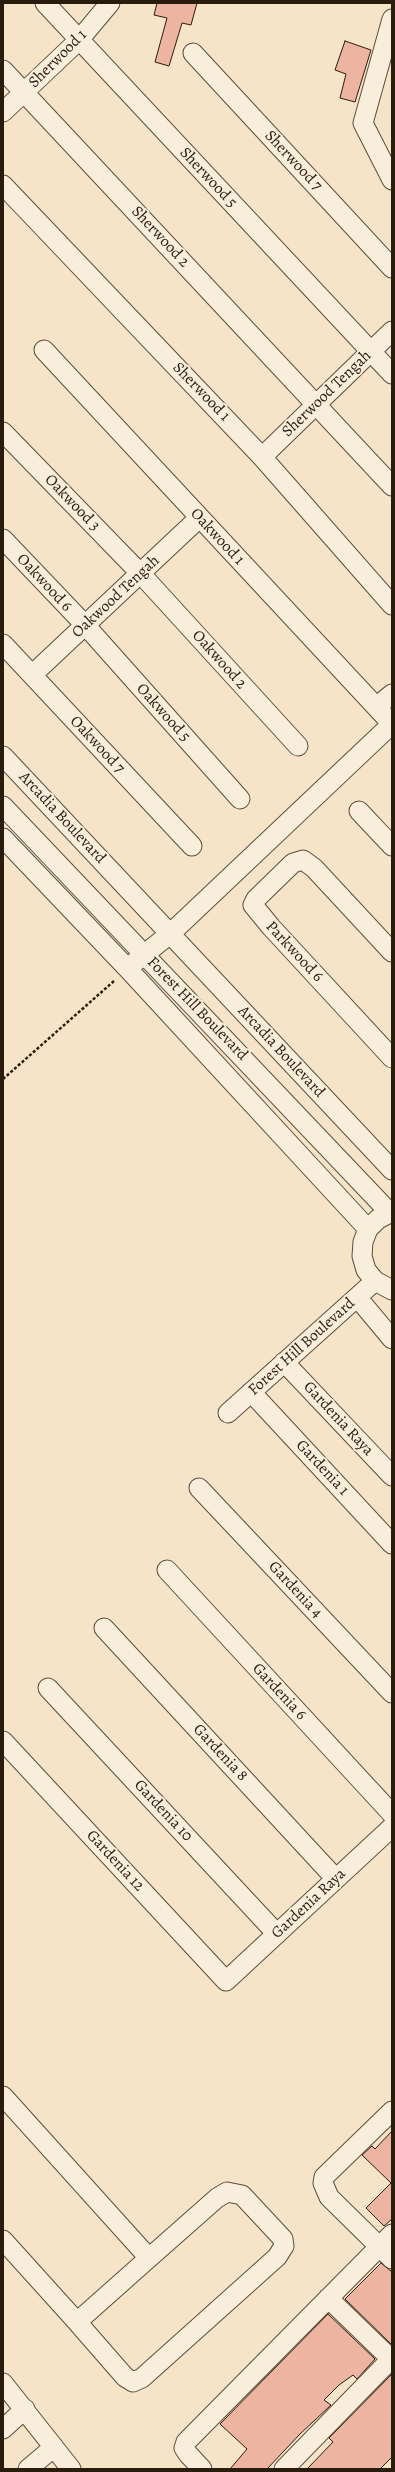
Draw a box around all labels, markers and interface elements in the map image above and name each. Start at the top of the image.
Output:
street label: Sherwood 1 [25,26,91,92]
street label: Sherwood 7 [260,127,326,195]
street label: Sherwood 5 [175,144,241,212]
street label: Sherwood 2 [127,202,193,272]
street label: Sherwood Tengah [278,347,376,441]
street label: Sherwood 1 [168,359,234,425]
street label: Oakwood 3 [40,470,104,536]
street label: Oakwood 1 [186,505,248,569]
street label: Oakwood 6 [12,550,76,616]
street label: Oakwood Tengah [68,552,164,642]
street label: Oakwood 2 [188,627,250,693]
street label: Oakwood 5 [132,680,194,746]
street label: Oakwood 7 [65,712,129,778]
street label: Arcadia Boulevard [14,768,110,868]
street label: Parkwood 6 [261,918,327,986]
street label: Forest Hill Boulevard [143,953,251,1065]
street label: Arcadia Boulevard [233,1002,329,1102]
street label: Forest Hill Boulevard [245,1294,359,1400]
street label: Gardenia Raya [299,1378,377,1460]
street label: Gardenia 1 [291,1436,353,1500]
street label: Gardenia 4 [264,1558,326,1622]
street label: Gardenia 6 [248,1659,310,1725]
street label: Gardenia 8 [189,1720,251,1786]
street label: Gardenia 10 [130,1776,196,1846]
street label: Gardenia 12 [82,1826,148,1896]
street label: Gardenia Raya [268,1865,350,1943]

